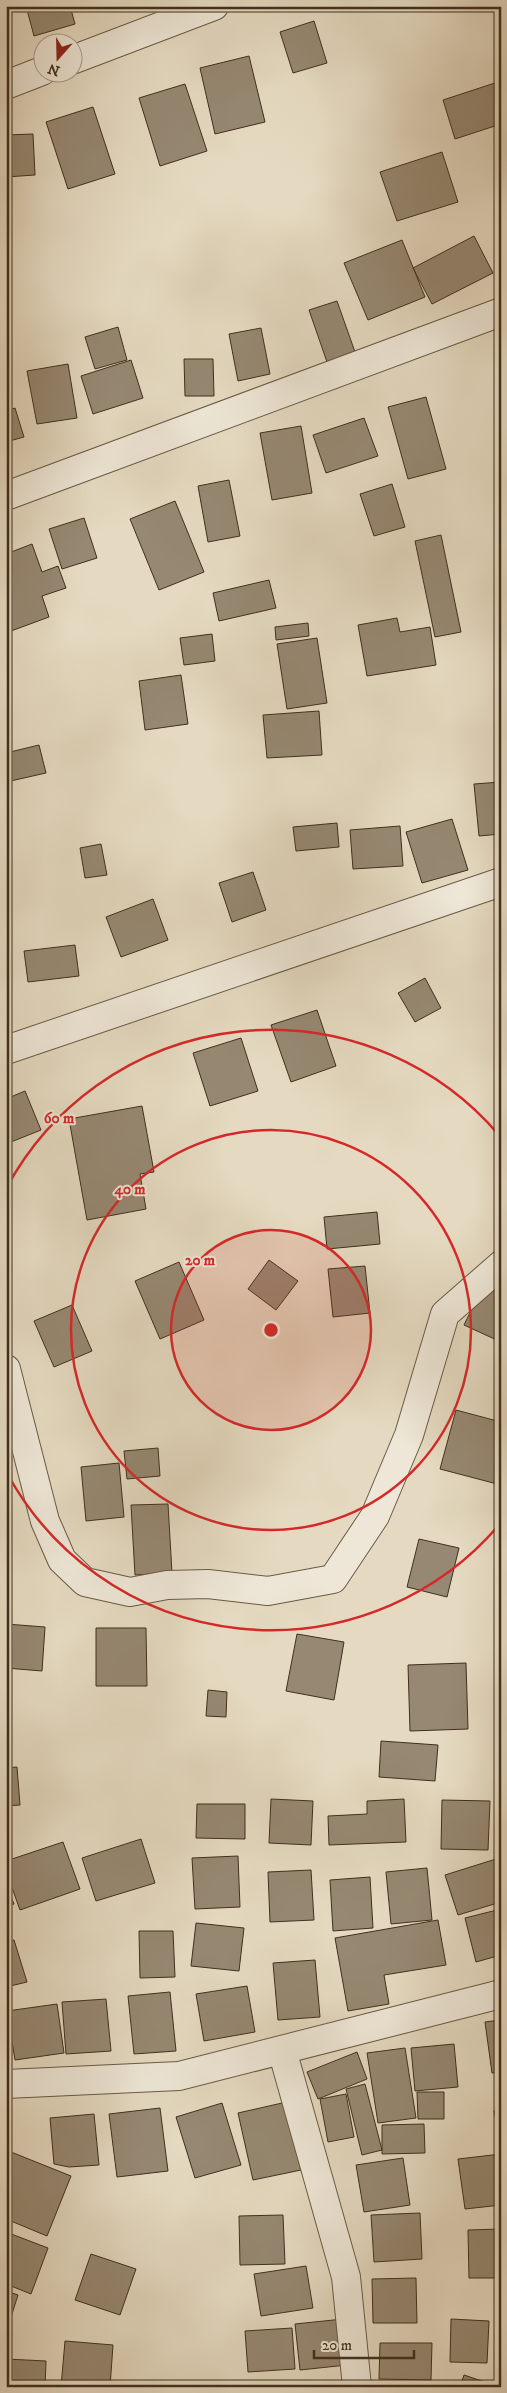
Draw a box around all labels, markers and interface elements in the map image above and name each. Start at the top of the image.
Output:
north arrow [32,32,82,82]
text: N [45,59,62,80]
text: 60 m [44,1109,75,1128]
text: 40 m [113,1180,146,1199]
text: 20 m [185,1251,216,1270]
centre of rings [262,1321,280,1339]
scale bar [314,2328,414,2360]
text: 20 m [322,2336,352,2355]

